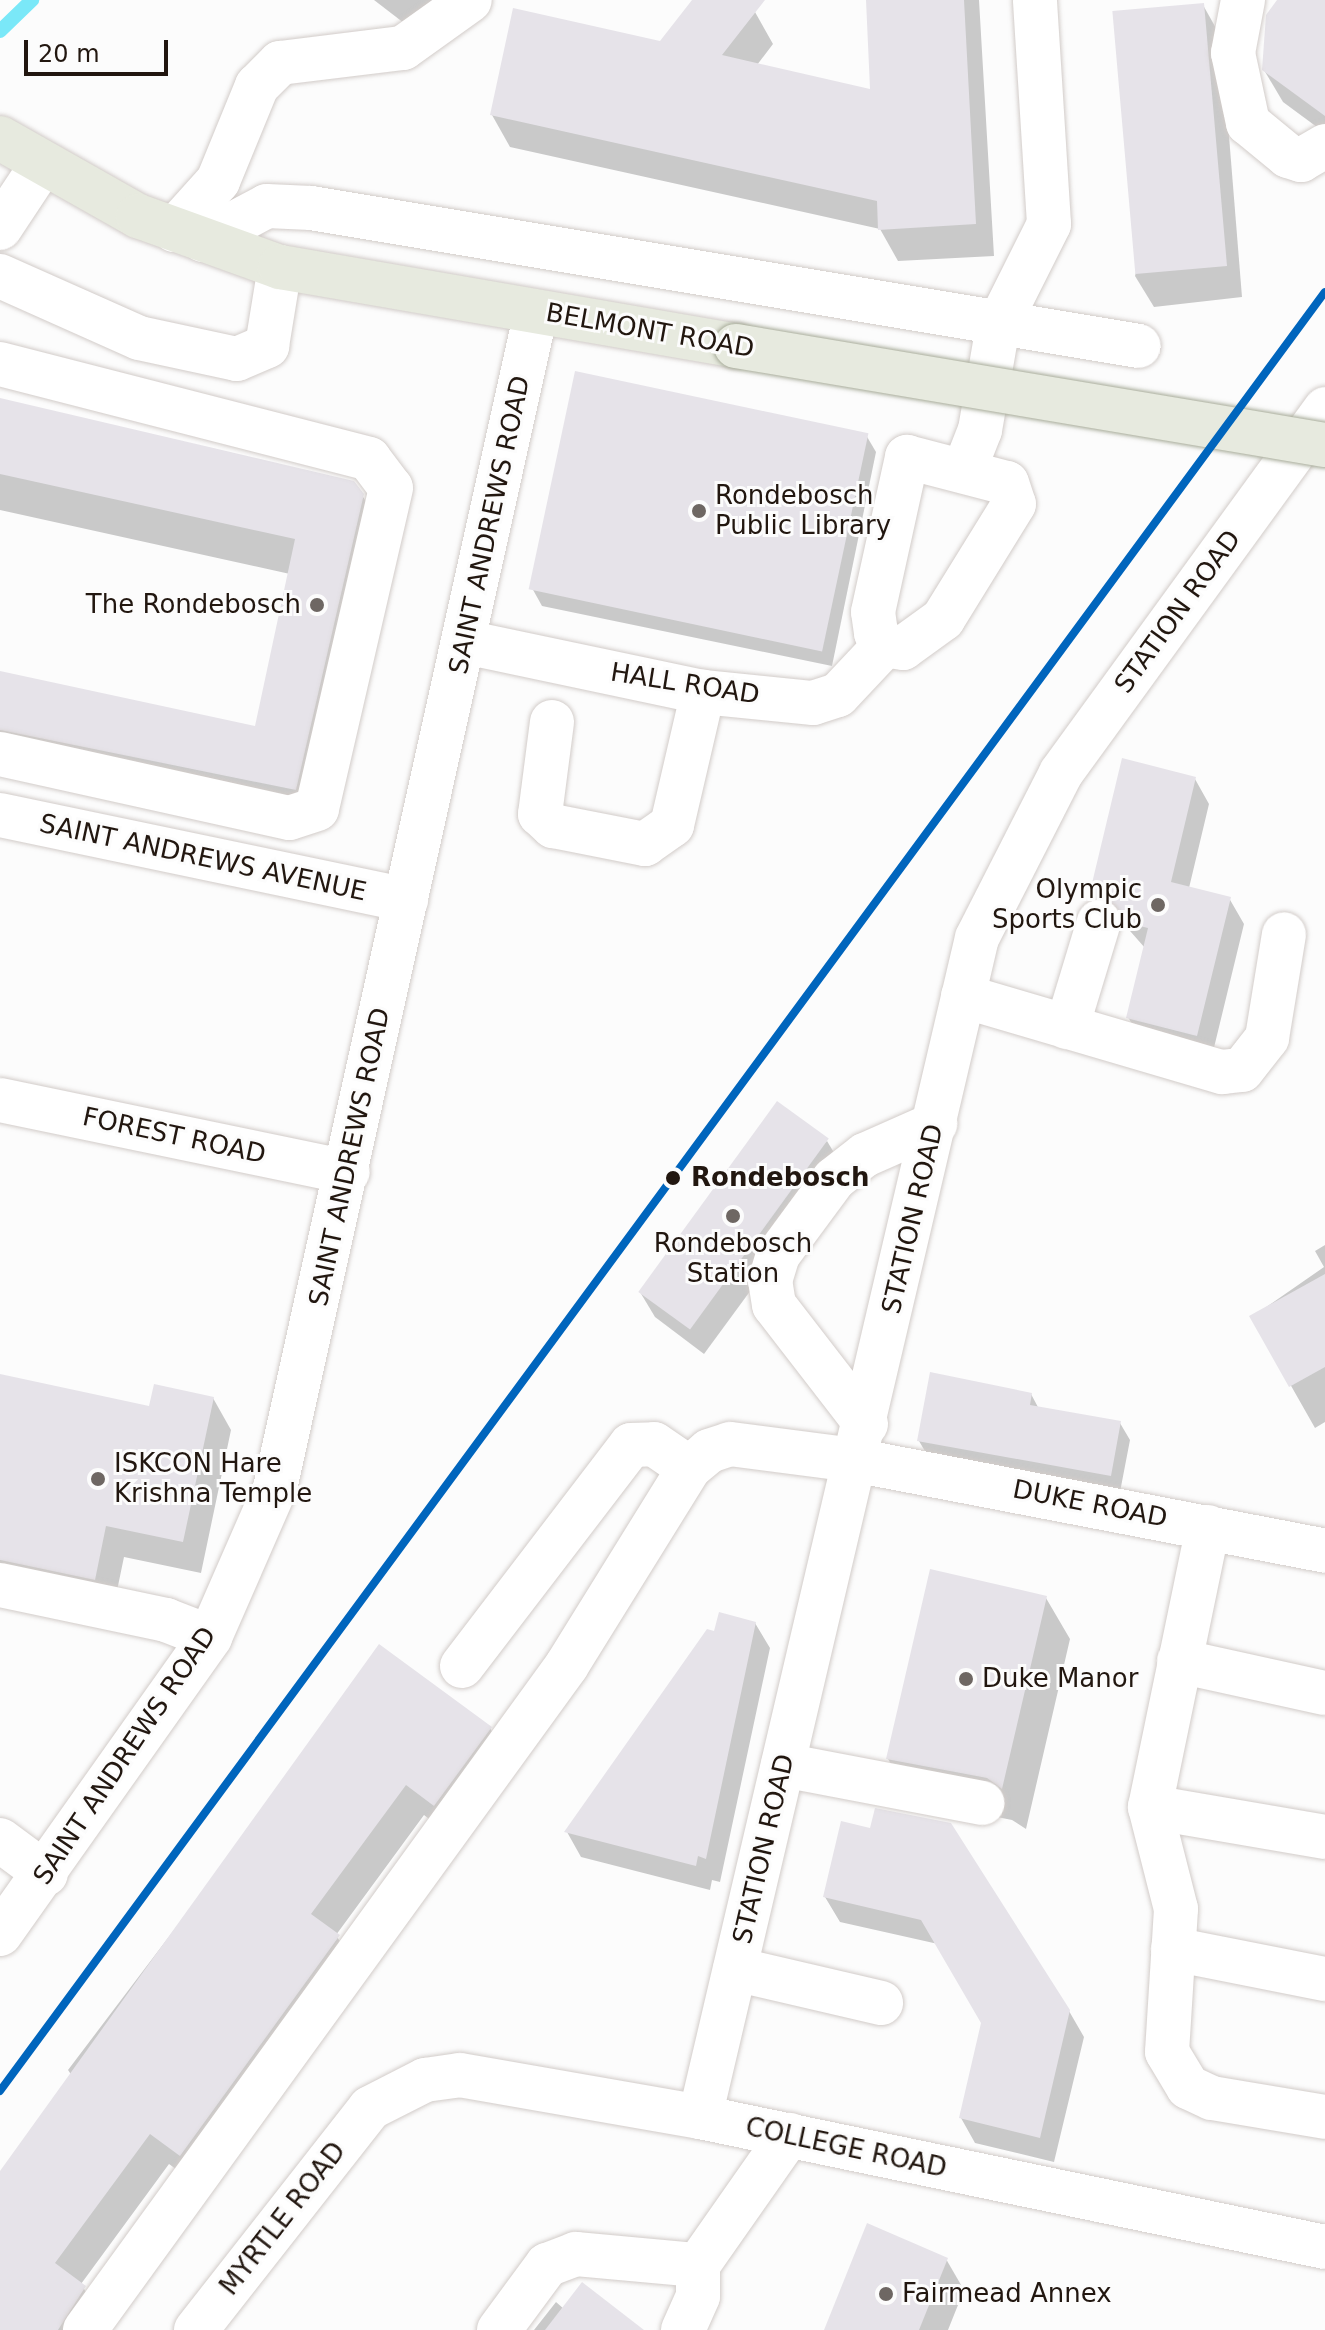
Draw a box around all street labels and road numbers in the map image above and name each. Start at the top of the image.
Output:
street label: BELMONT ROAD [543,297,757,365]
street label: SAINT ANDREWS ROAD [443,373,537,677]
street label: STATION ROAD [1108,524,1248,700]
street label: HALL ROAD [608,657,762,711]
street label: SAINT ANDREWS AVENUE [37,808,369,908]
street label: SAINT ANDREWS ROAD [303,1005,397,1309]
street label: FOREST ROAD [80,1101,268,1171]
street label: STATION ROAD [876,1121,950,1317]
street label: DUKE ROAD [1010,1474,1170,1534]
street label: SAINT ANDREWS ROAD [27,1621,223,1891]
street label: STATION ROAD [727,1751,801,1947]
street label: COLLEGE ROAD [743,2111,949,2185]
street label: MYRTLE ROAD [214,2136,352,2302]

